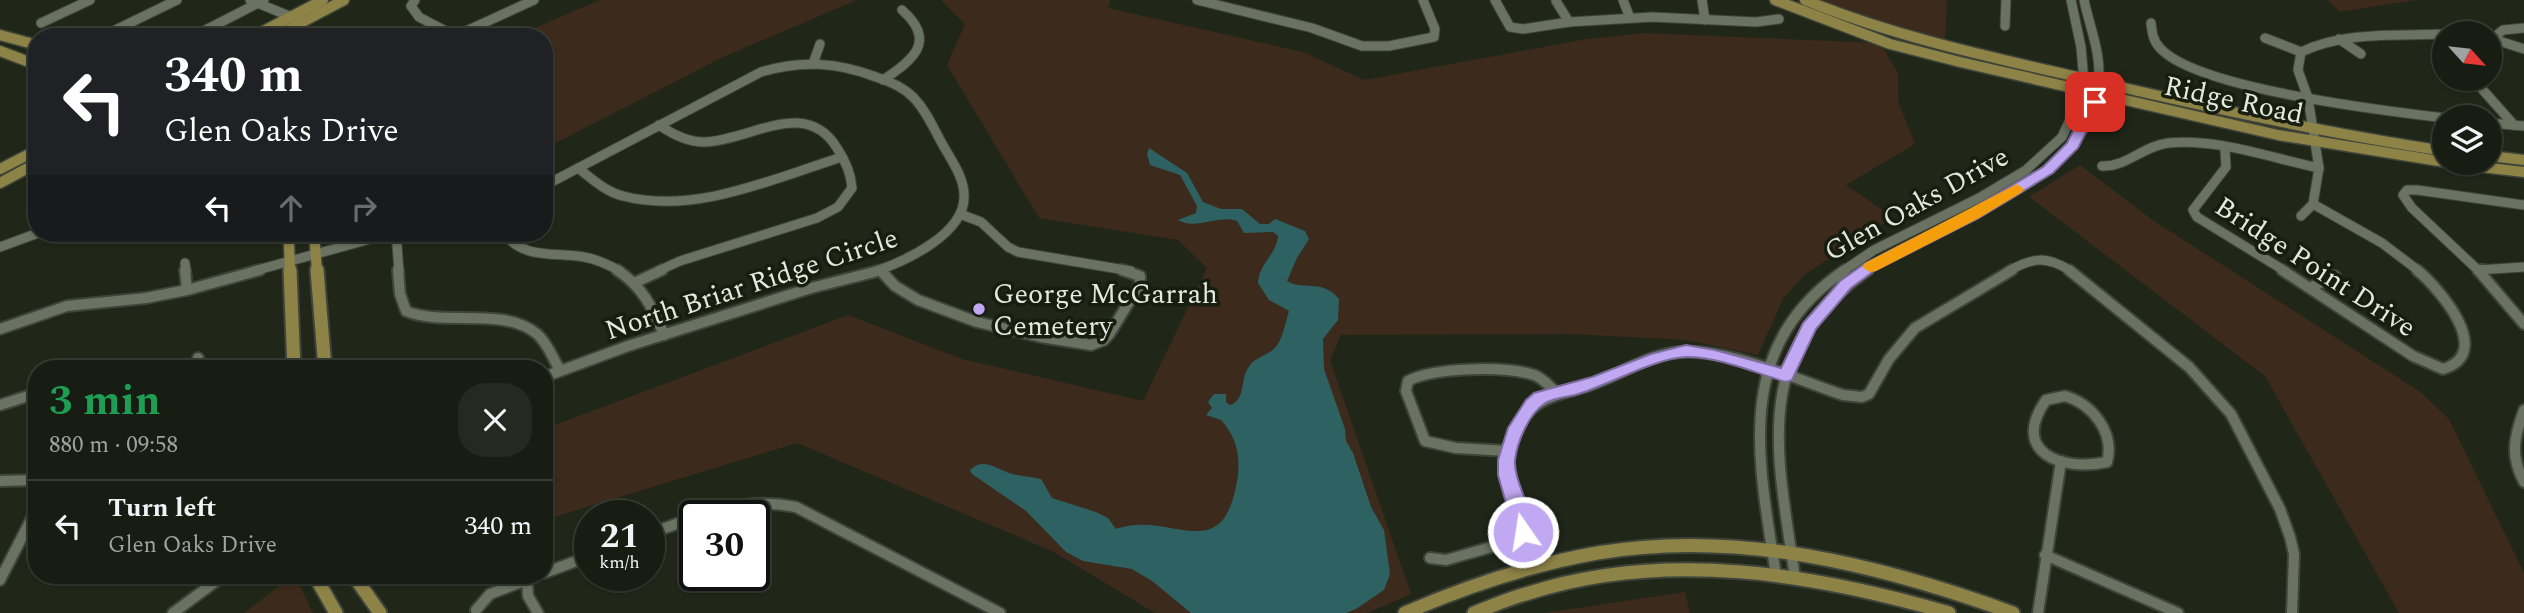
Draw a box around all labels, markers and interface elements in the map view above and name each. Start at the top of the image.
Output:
north arrow [2432,21,2502,91]
map controls [2432,21,2502,175]
text: 340 m [164,39,303,114]
icon: left [49,56,140,147]
street label: Ridge Road [2160,65,2307,136]
pin [2065,72,2125,132]
icon: arrive [2076,83,2114,121]
button: layers [2432,105,2502,175]
text: Glen Oaks Drive [164,107,399,156]
street label: Glen Oaks Drive [1816,136,2017,273]
street label: Bridge Point Drive [2206,186,2424,349]
icon: left [199,189,237,227]
icon: ahead [272,189,310,227]
icon: right [345,189,383,227]
street label: North Briar Ridge Circle [599,217,904,352]
place label: George McGarrah Cemetery [993,273,1218,348]
marker: George McGarrah Cemetery [971,301,987,317]
text: 3 min [49,370,161,433]
button: close [458,383,532,457]
text: 880 m · 09:58 [49,428,178,463]
text: Turn left [108,488,216,528]
position arrow [1486,495,1560,569]
speed limit sign: 30 [679,500,770,591]
text: 340 m [464,506,532,546]
icon: left [49,507,87,545]
text: 21 [600,510,639,563]
text: Glen Oaks Drive [108,528,277,563]
text: km/h [599,549,640,576]

